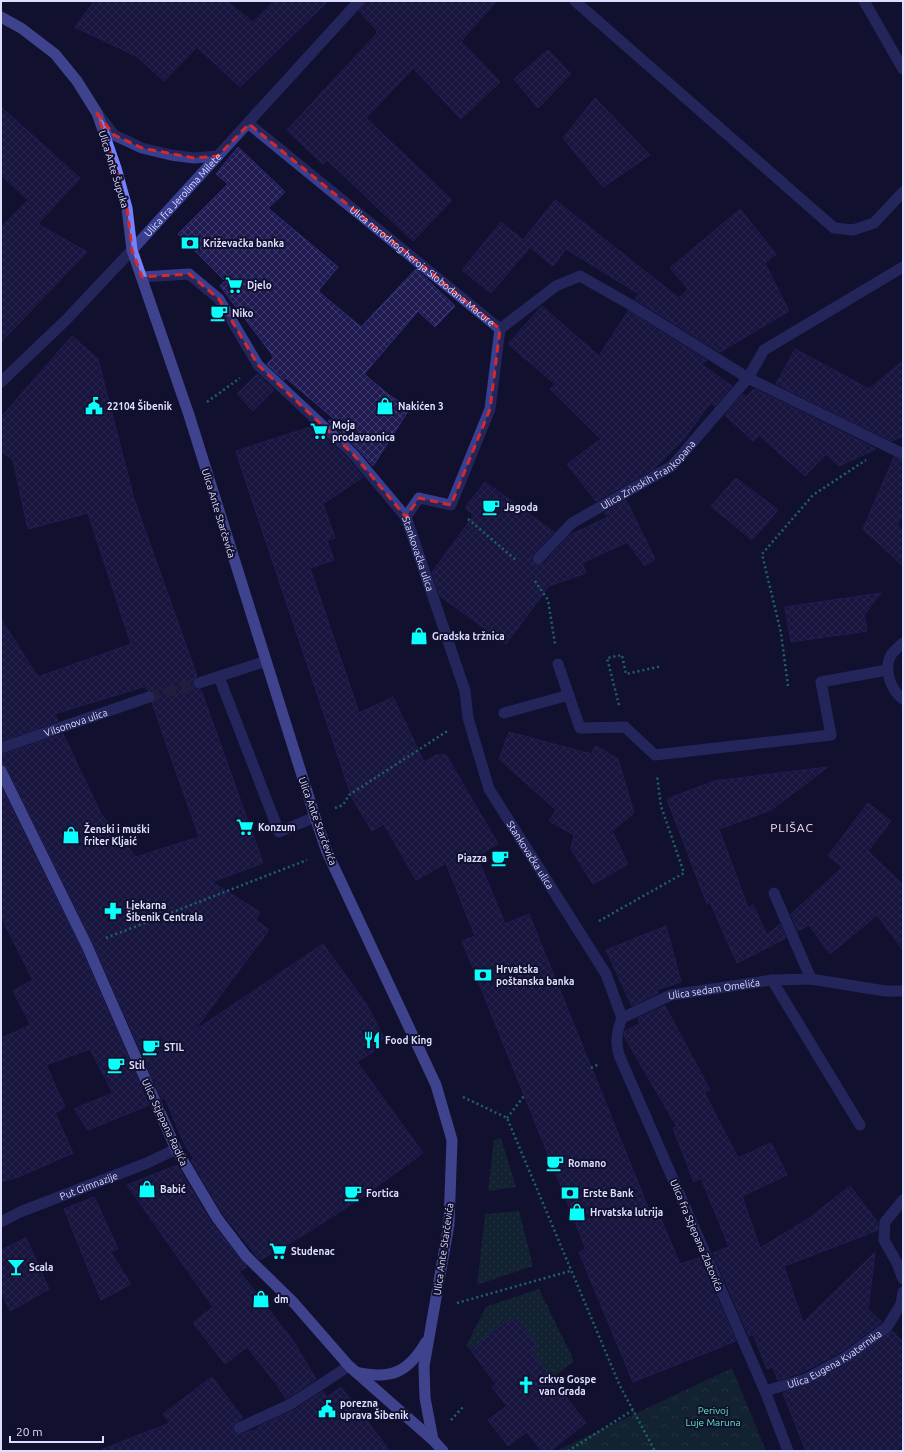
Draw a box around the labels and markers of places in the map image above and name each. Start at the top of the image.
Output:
bank icon: Križevačka banka [180,233,200,253]
place label: Križevačka banka [203,238,284,249]
supermarket icon: Djelo [224,275,244,295]
place label: Djelo [247,280,272,291]
cafe icon: Niko [209,303,229,323]
place label: Niko [232,308,254,319]
public building icon: 22104 Šibenik [84,396,104,416]
shop icon: Nakićen 3 [375,396,395,416]
place label: 22104 Šibenik [107,399,172,412]
place label: Nakićen 3 [398,401,444,412]
place label: Moja prodavaonica [332,420,395,443]
supermarket icon: Moja prodavaonica [309,421,329,441]
cafe icon: Jagoda [481,497,501,517]
place label: Jagoda [504,502,538,513]
shop icon: Gradska tržnica [409,626,429,646]
place label: Gradska tržnica [432,631,505,642]
supermarket icon: Konzum [235,817,255,837]
place label: Ženski i muški friter Kljaić [84,822,150,847]
place label: Konzum [258,822,296,833]
shop icon: Ženski i muški friter Kljaić [61,825,81,845]
cafe icon: Piazza [490,848,510,868]
place label: Piazza [457,853,487,864]
place label: Ljekarna Šibenik Centrala [126,900,203,923]
pharmacy icon: Ljekarna Šibenik Centrala [103,901,123,921]
place label: Hrvatska poštanska banka [496,964,574,987]
bank icon: Hrvatska poštanska banka [473,965,493,985]
restaurant icon: Food King [362,1030,382,1050]
place label: Food King [385,1035,432,1046]
cafe icon: STIL [141,1037,161,1057]
place label: STIL [164,1042,185,1053]
cafe icon: Stil [106,1055,126,1075]
place label: Stil [129,1060,145,1071]
cafe icon: Romano [545,1153,565,1173]
place label: Romano [568,1158,606,1169]
shop icon: Babić [137,1179,157,1199]
cafe icon: Fortica [343,1183,363,1203]
bank icon: Erste Bank [560,1183,580,1203]
place label: Babić [160,1184,186,1195]
place label: Fortica [366,1188,399,1199]
place label: Erste Bank [583,1188,634,1199]
shop icon: Hrvatska lutrija [567,1202,587,1222]
place label: Hrvatska lutrija [590,1207,663,1218]
supermarket icon: Studenac [268,1241,288,1261]
place label: Studenac [291,1246,335,1257]
bar icon: Scala [6,1257,26,1277]
place label: Scala [29,1262,53,1273]
shop icon: dm [251,1289,271,1309]
place label: dm [274,1294,289,1305]
place label: crkva Gospe van Grada [539,1374,597,1397]
church icon: crkva Gospe van Grada [516,1375,536,1395]
place label: porezna uprava Šibenik [340,1398,409,1421]
public building icon: porezna uprava Šibenik [317,1399,337,1419]

